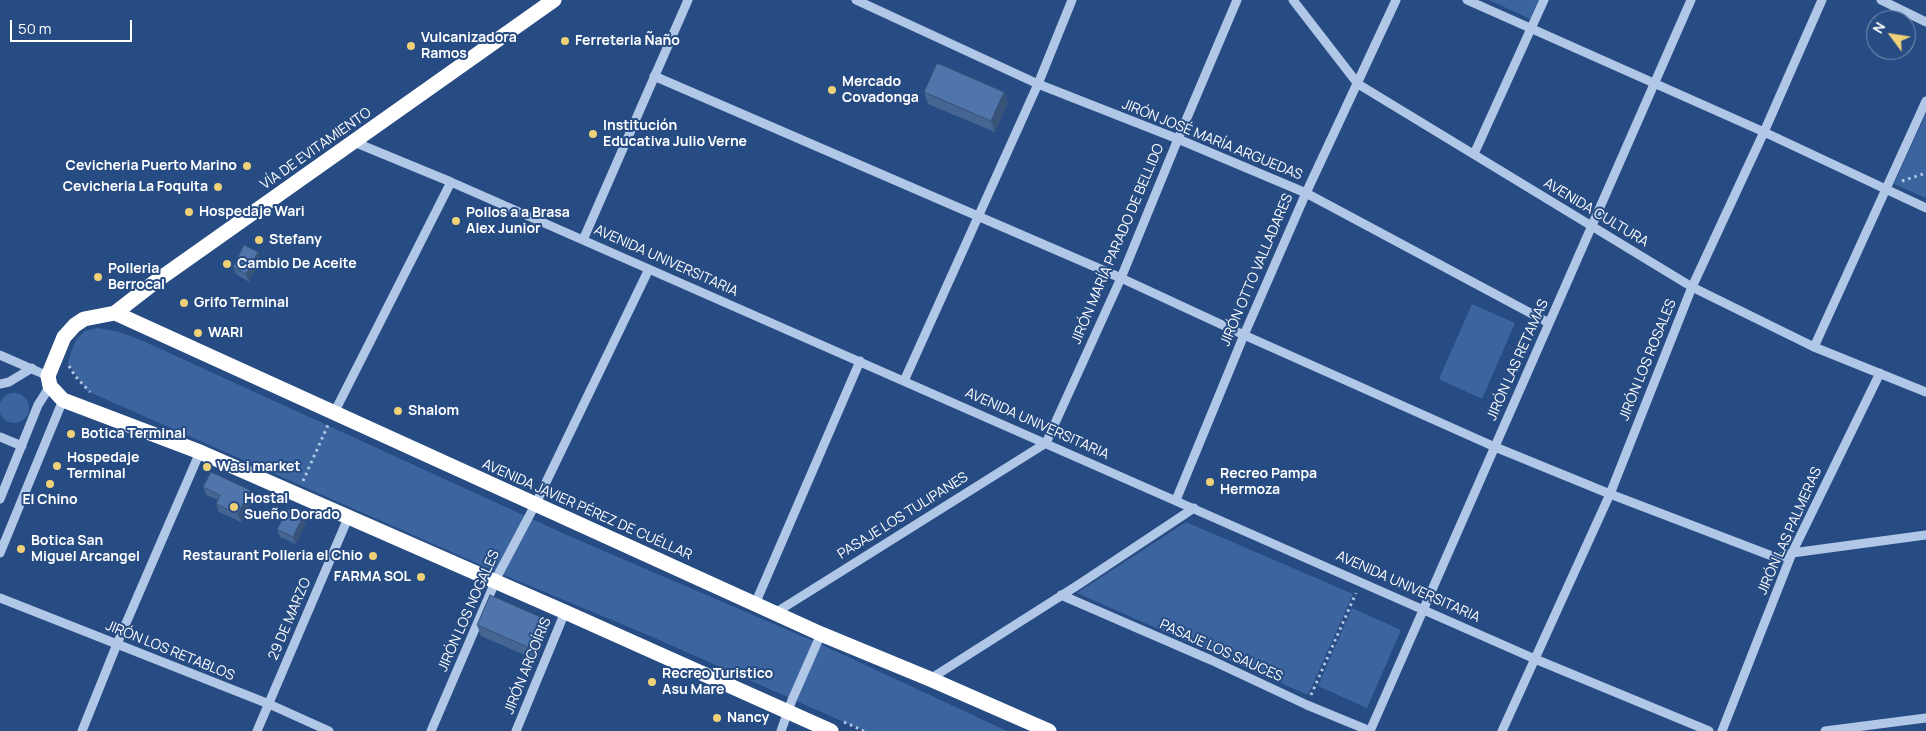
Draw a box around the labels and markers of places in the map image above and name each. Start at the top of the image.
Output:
place label: Vulcanizadora Ramos [421,30,517,62]
place label: Ferreteria Ñaño [575,33,680,49]
marker: Ferreteria Ñaño [559,35,571,47]
marker: Vulcanizadora Ramos [405,40,417,52]
place label: Mercado Covadonga [842,74,919,106]
marker: Mercado Covadonga [826,84,838,96]
place label: Institución Educativa Julio Verne [603,118,747,150]
marker: Institución Educativa Julio Verne [587,128,599,140]
place label: Cevicheria Puerto Marino [66,158,237,174]
marker: Cevicheria Puerto Marino [241,160,253,172]
place label: Cevicheria La Foquita [63,179,208,195]
marker: Cevicheria La Foquita [212,181,224,193]
place label: Hospedaje Wari [199,204,305,220]
place label: Pollos a a Brasa Alex Junior [466,205,570,238]
marker: Hospedaje Wari [183,206,195,218]
marker: Pollos a a Brasa Alex Junior [450,215,462,227]
place label: Stefany [269,232,322,248]
marker: Stefany [253,234,265,246]
place label: Cambio De Aceite [237,256,357,272]
marker: Cambio De Aceite [221,258,233,270]
place label: Polleria Berrocal [108,261,165,294]
marker: Polleria Berrocal [92,271,104,283]
place label: Grifo Terminal [194,295,289,311]
marker: Grifo Terminal [178,297,190,309]
place label: WARI [208,325,243,341]
marker: WARI [192,327,204,339]
place label: Shalom [408,403,459,419]
marker: Shalom [392,405,404,417]
place label: Botica Terminal [81,426,186,442]
marker: Botica Terminal [65,428,77,440]
place label: Hospedaje Terminal [67,450,139,482]
place label: Wasi market [217,459,301,475]
marker: Hospedaje Terminal [51,460,63,472]
marker: Wasi market [201,461,213,473]
place label: Recreo Pampa Hermoza [1220,466,1317,498]
marker: Recreo Pampa Hermoza [1204,476,1216,488]
marker: El Chino [44,478,56,490]
place label: Hostal Sueño Dorado [244,491,340,524]
place label: El Chino [22,492,78,508]
marker: Hostal Sueño Dorado [228,501,240,513]
place label: Botica San Miguel Arcangel [31,533,140,566]
marker: Botica San Miguel Arcangel [15,543,27,555]
place label: Restaurant Polleria el Chio [183,548,363,564]
marker: Restaurant Polleria el Chio [367,550,379,562]
place label: FARMA SOL [334,569,411,585]
marker: FARMA SOL [415,571,427,583]
place label: Recreo Turistico Asu Mare [662,666,773,699]
marker: Recreo Turistico Asu Mare [646,676,658,688]
place label: Nancy [727,710,769,726]
marker: Nancy [711,712,723,724]

